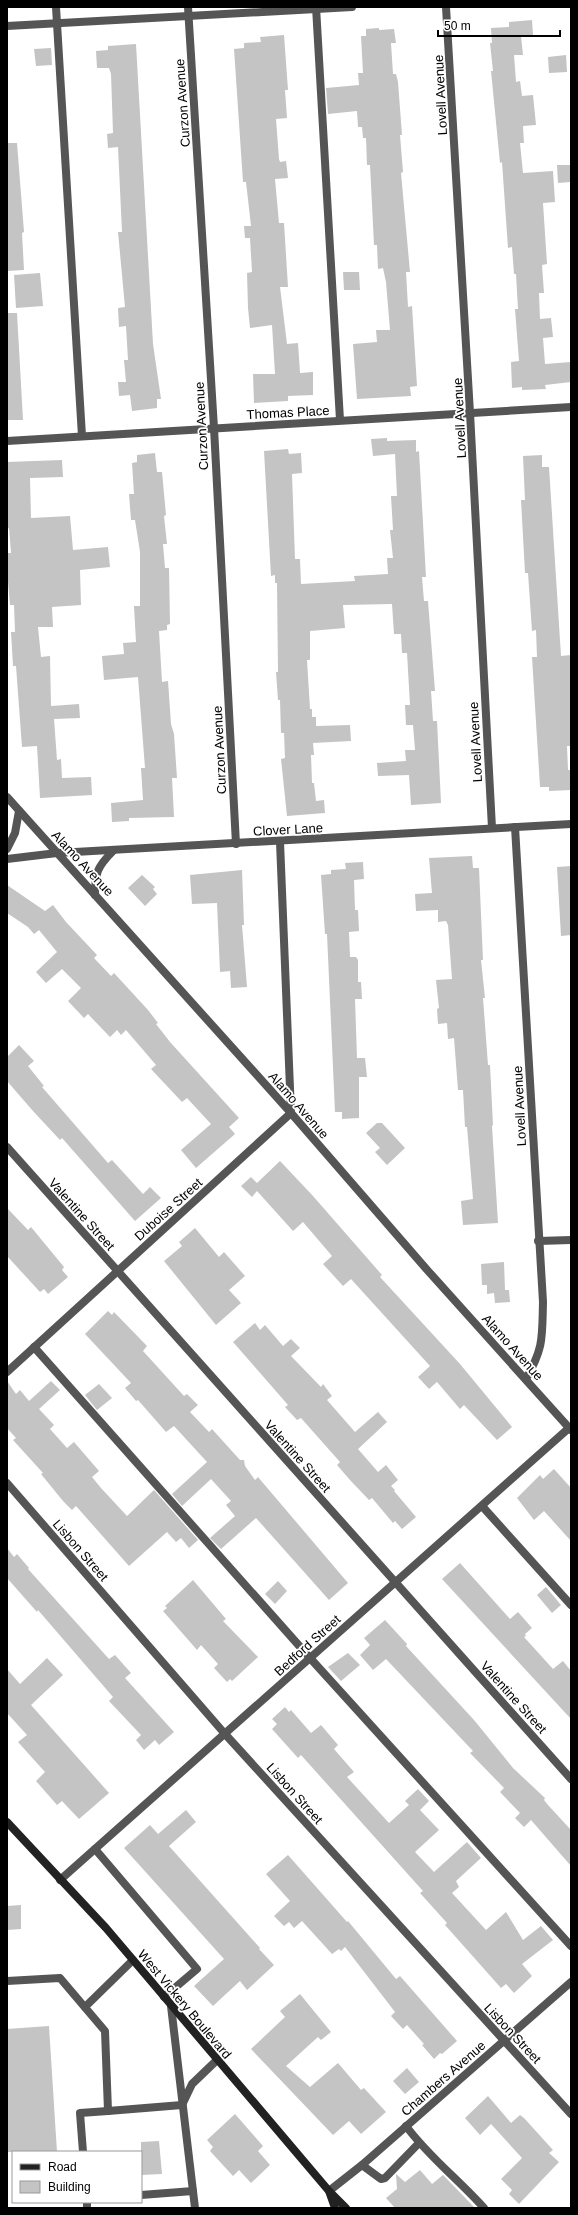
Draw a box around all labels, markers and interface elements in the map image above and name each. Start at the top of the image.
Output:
scale bar [438,12,560,38]
text: 50 m [444,19,471,33]
street label: Lovell Avenue [431,54,450,136]
street label: Curzon Avenue [172,58,193,148]
street label: Lovell Avenue [450,377,469,459]
street label: Curzon Avenue [192,381,211,471]
street label: Thomas Place [246,403,330,422]
street label: Lovell Avenue [466,701,485,783]
street label: Curzon Avenue [210,705,229,795]
street label: Clover Lane [253,820,323,839]
street label: Alamo Avenue [49,828,117,899]
street label: Lovell Avenue [510,1065,529,1147]
street label: Alamo Avenue [266,1069,332,1142]
street label: Valentine Street [45,1175,118,1254]
street label: Duboise Street [131,1175,206,1244]
street label: Alamo Avenue [479,1311,546,1383]
street label: Valentine Street [261,1417,334,1496]
street label: Lisbon Street [50,1516,112,1584]
street label: Bedford Street [271,1611,344,1679]
street label: Valentine Street [477,1658,550,1737]
street label: Lisbon Street [263,1760,326,1827]
street label: West Vickery Boulevard [135,1947,235,2062]
street label: Lisbon Street [481,2000,545,2067]
street label: Chambers Avenue [398,2038,489,2119]
legend [12,2151,142,2203]
text: Road [48,2160,77,2174]
text: Building [48,2180,91,2194]

